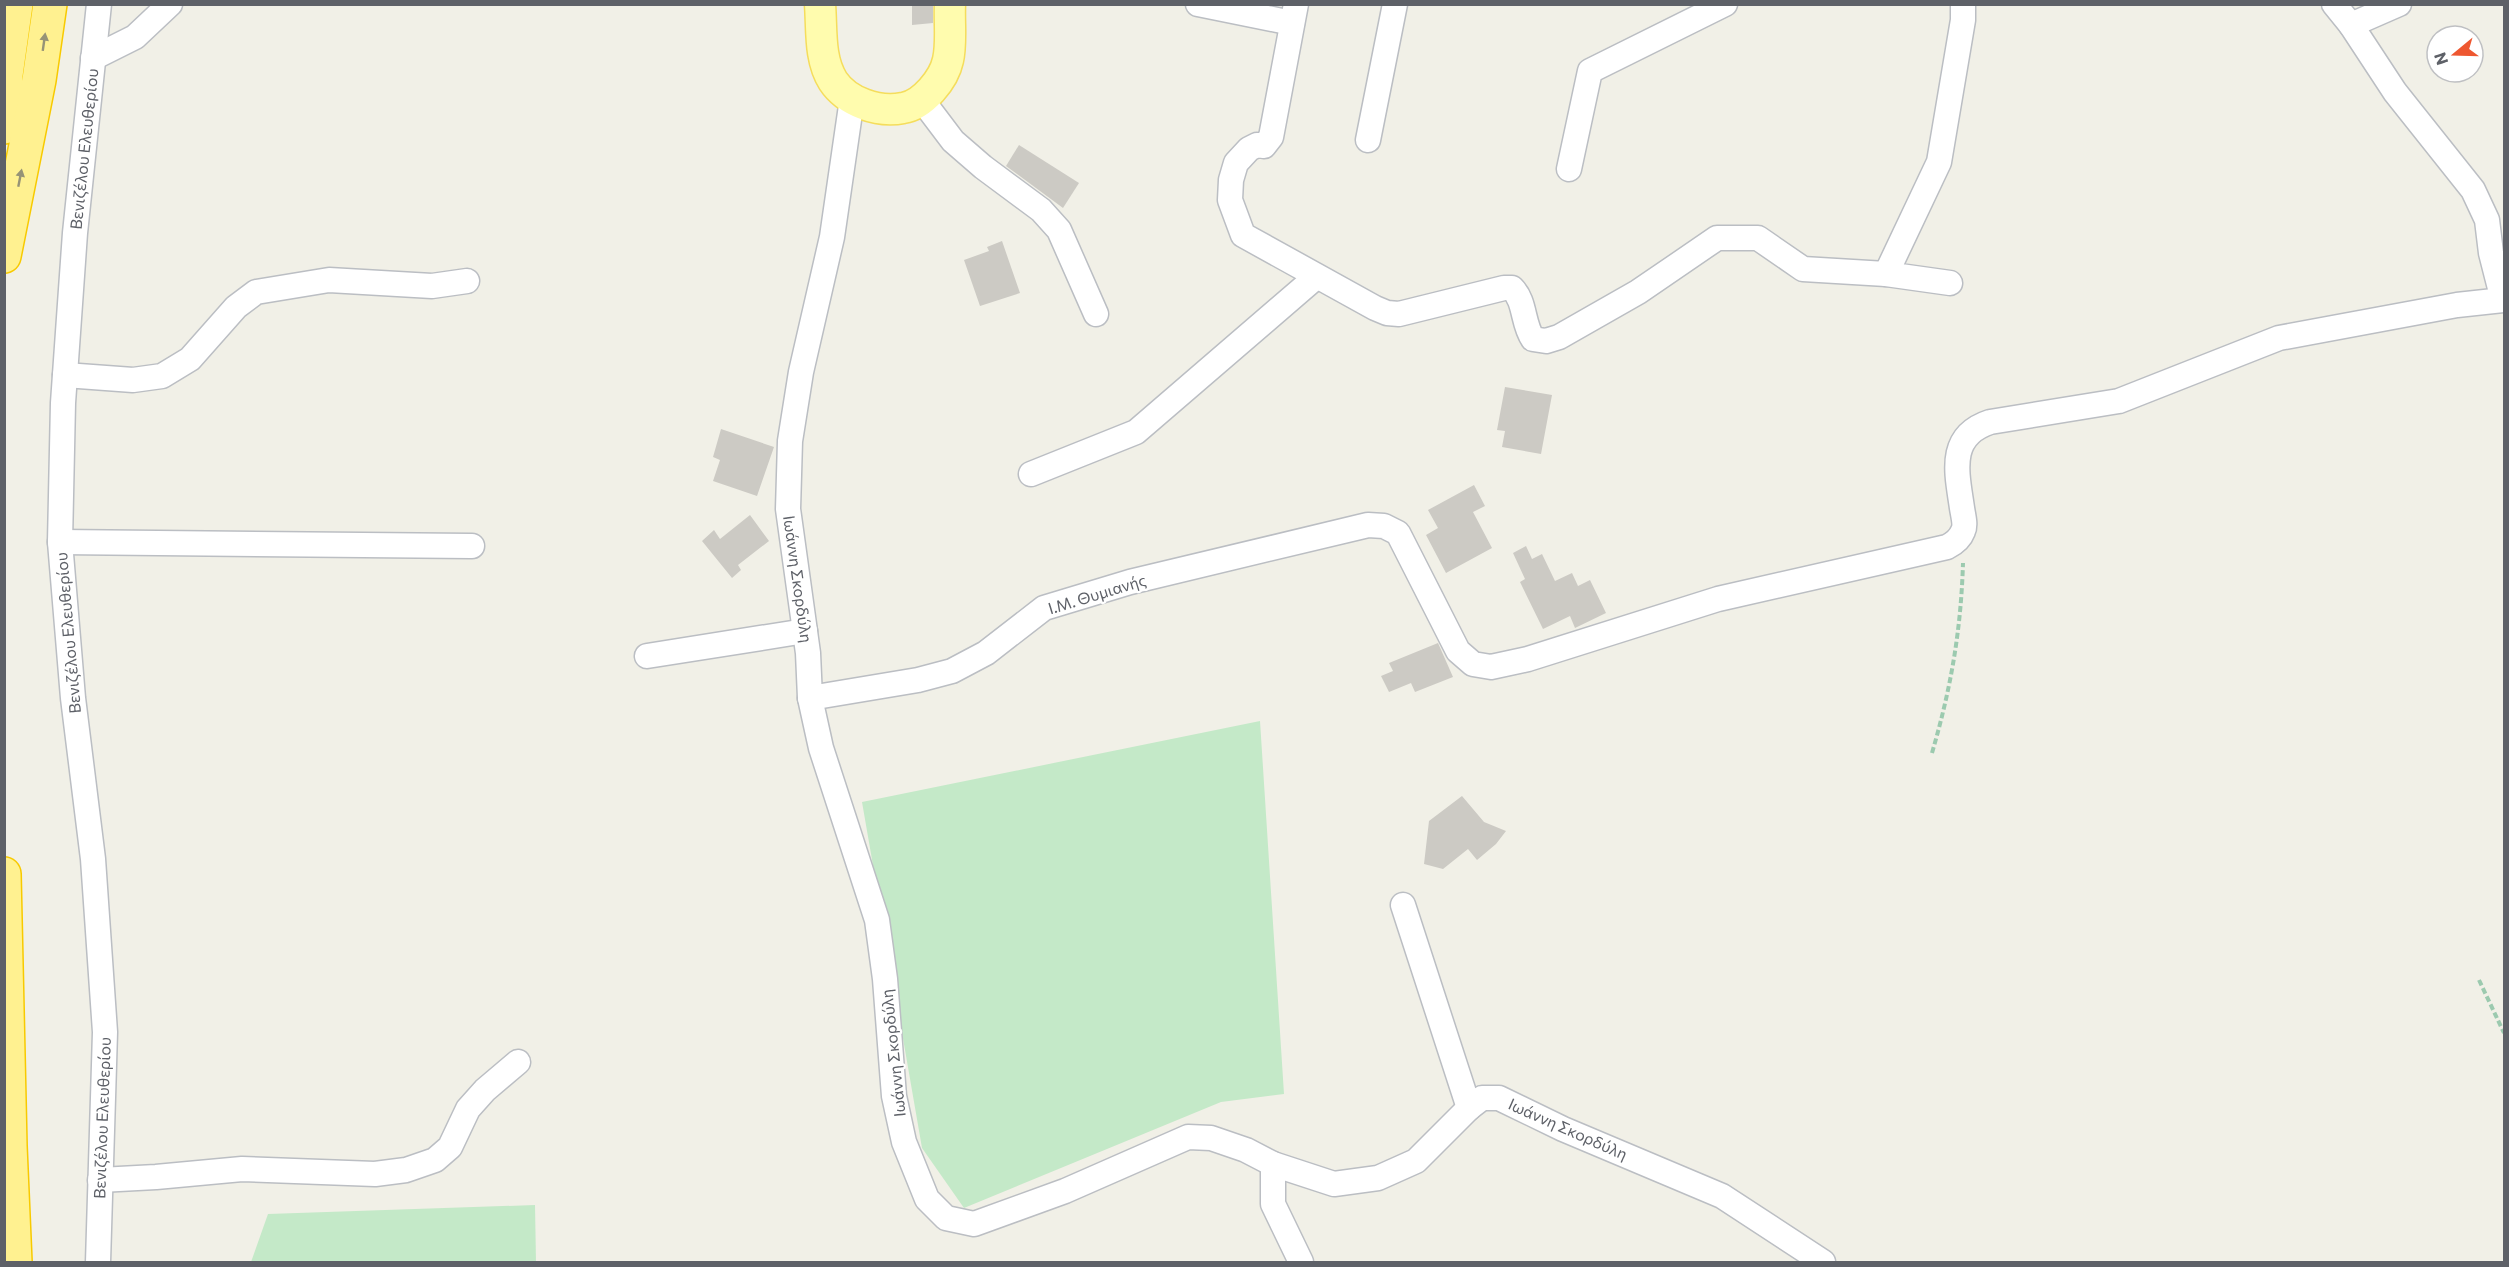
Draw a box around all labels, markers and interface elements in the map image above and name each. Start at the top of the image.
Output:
north arrow [2425,24,2485,84]
one-way arrow [40,33,49,52]
text: N [2429,50,2451,68]
street label: Βενιζέλου Ελευθερίου [66,67,101,230]
one-way arrow [16,169,25,188]
street label: Ιωάννη Σκορδύλη [780,514,817,644]
street label: Βενιζέλου Ελευθερίου [51,552,84,715]
street label: Ι.Μ. Θυμιανής [1046,570,1148,617]
street label: Ιωάννη Σκορδύλη [876,988,909,1118]
street label: Βενιζέλου Ελευθερίου [89,1037,114,1199]
street label: Ιωάννη Σκορδύλη [1506,1094,1631,1163]

